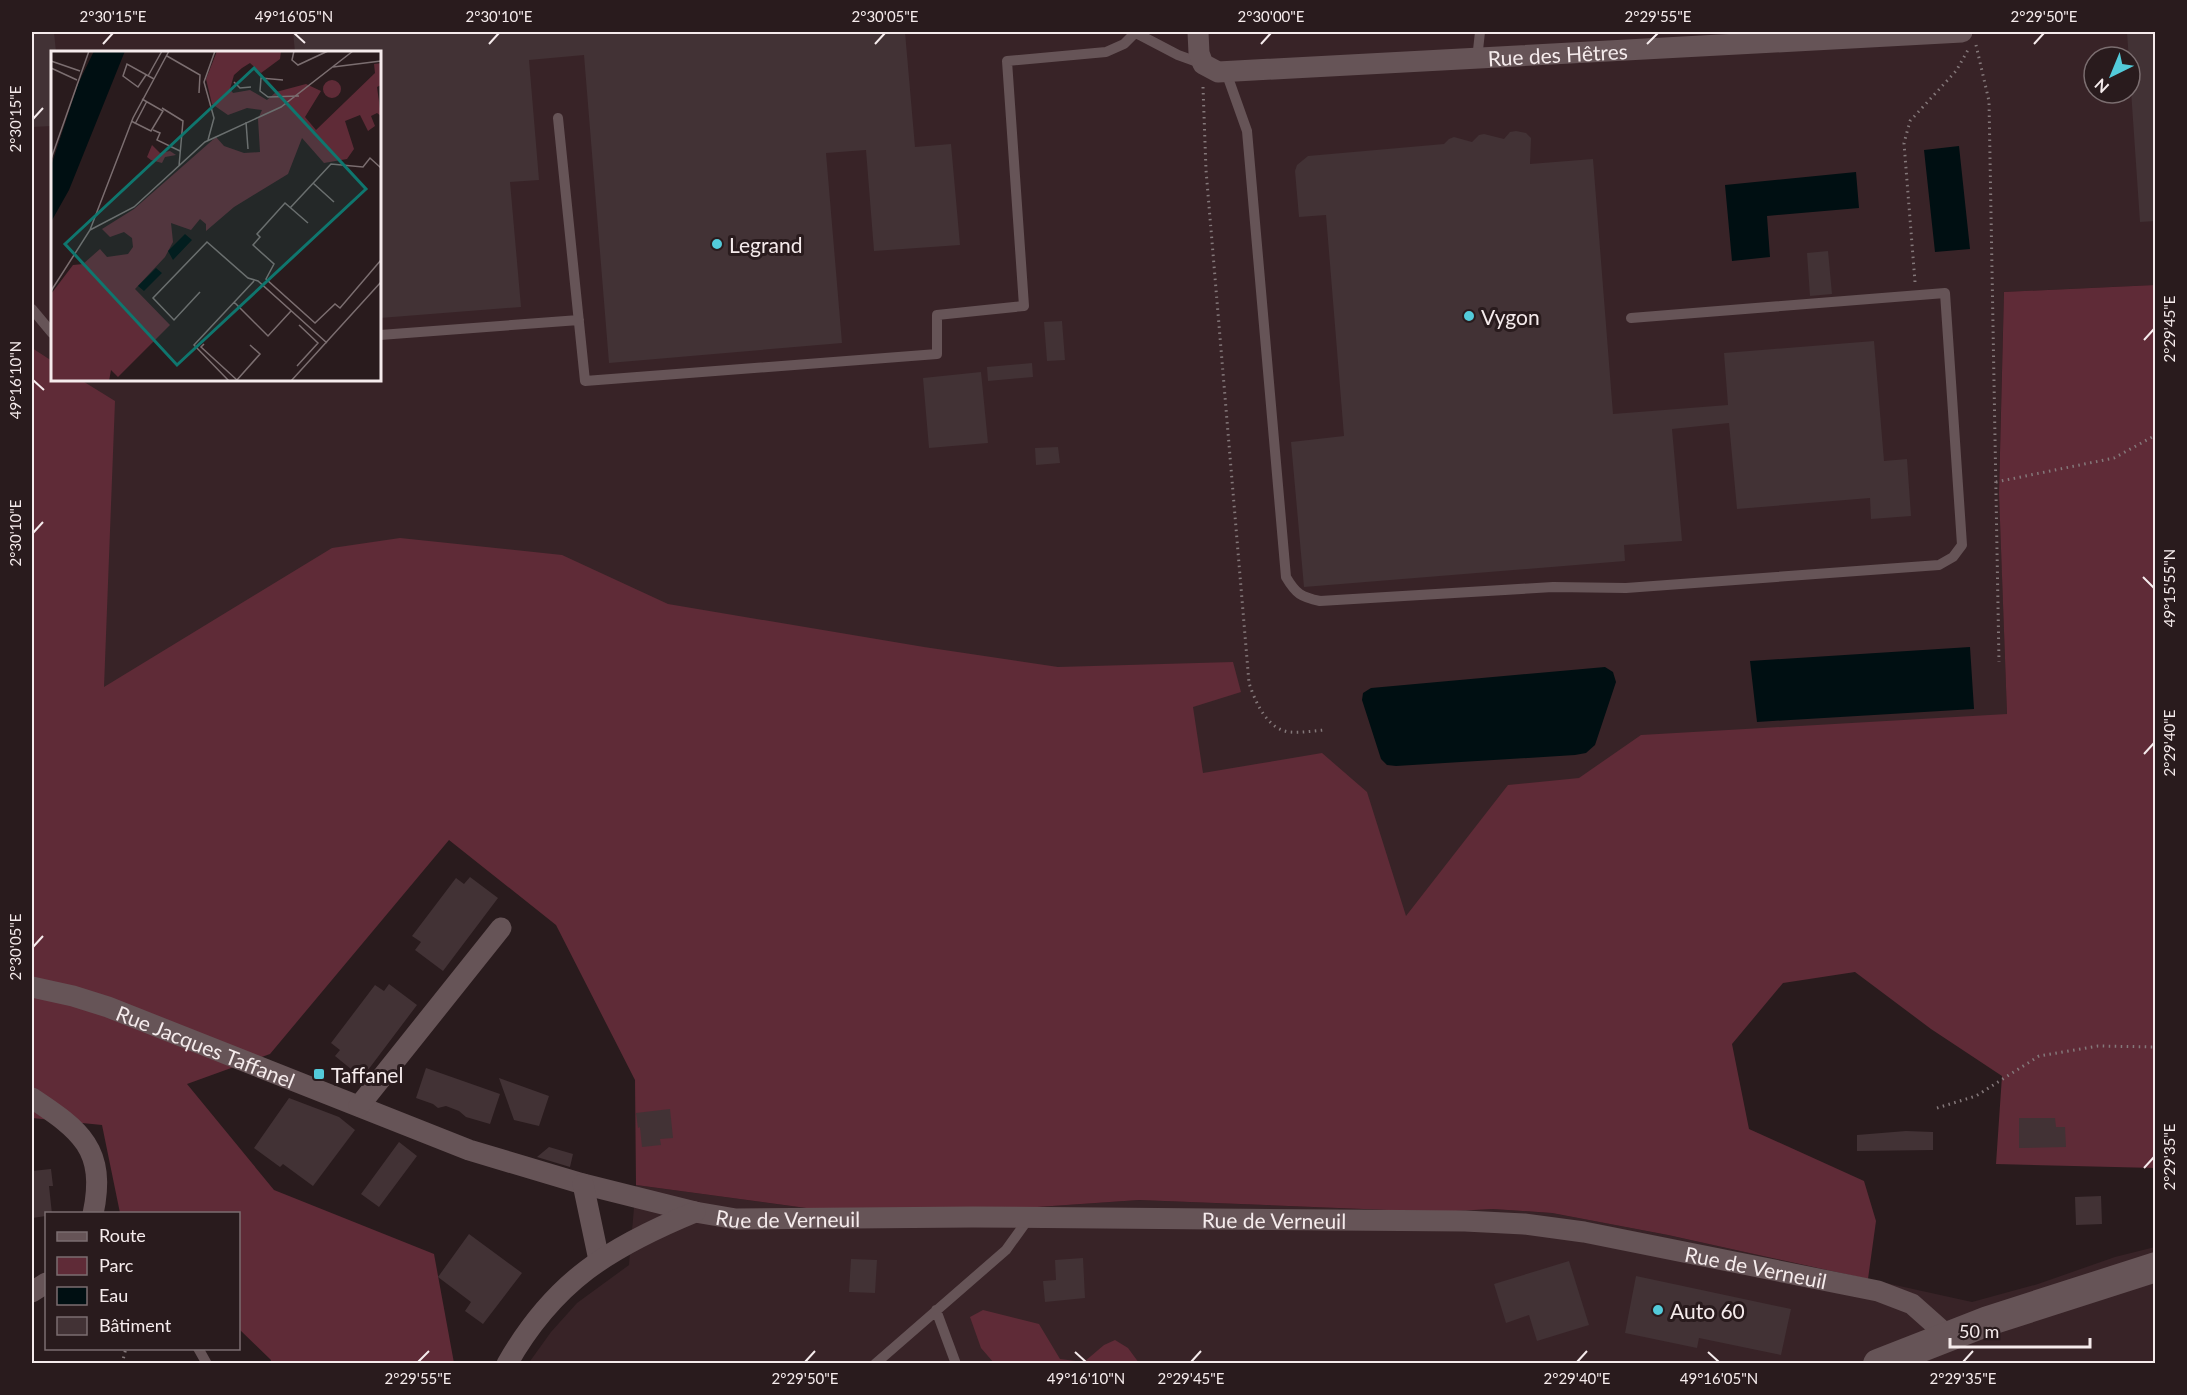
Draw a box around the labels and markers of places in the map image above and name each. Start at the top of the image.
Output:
place label: Legrand [729,232,802,257]
marker: Legrand [710,237,724,251]
place label: Vygon [1481,304,1540,329]
marker: Vygon [1462,309,1476,323]
place label: Taffanel [331,1062,403,1087]
marker: Taffanel [312,1067,326,1081]
place label: Auto 60 [1670,1298,1745,1323]
marker: Auto 60 [1651,1303,1665,1317]

